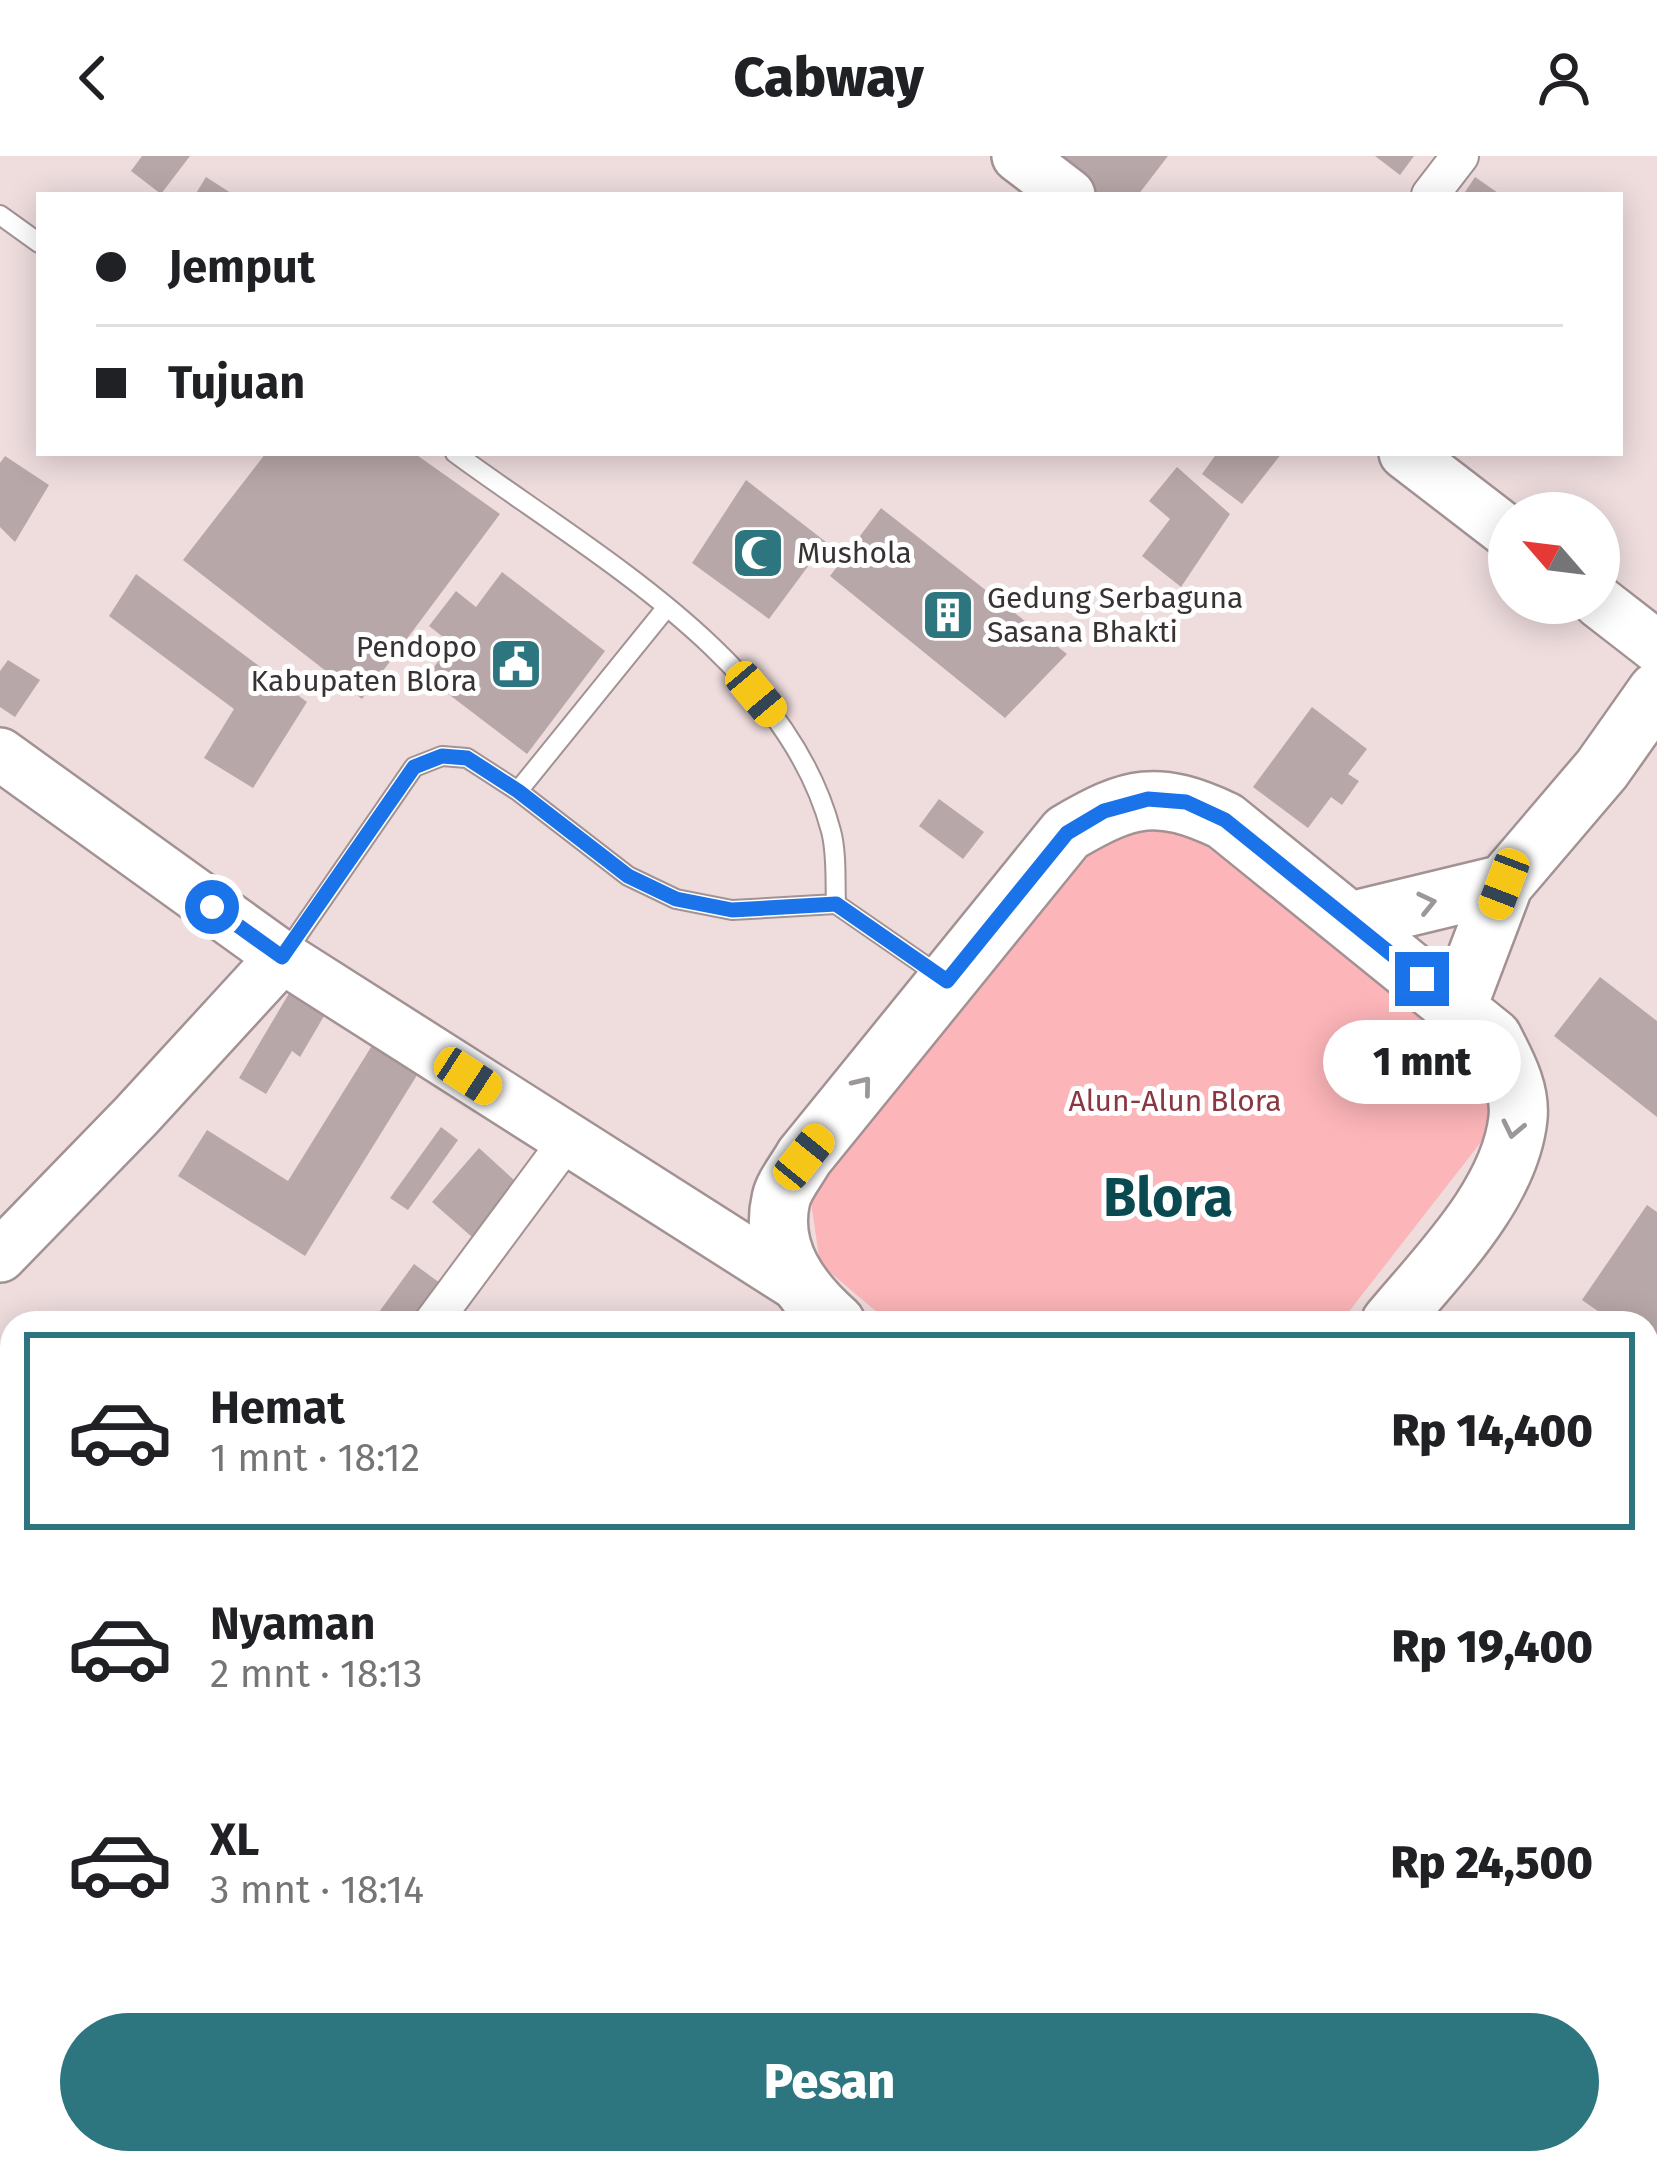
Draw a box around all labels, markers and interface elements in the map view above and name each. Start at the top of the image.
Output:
icon: back [60,45,126,111]
icon: person [1531,45,1597,111]
text: Cabway [733,46,924,110]
text: Jemput [168,240,315,294]
text: Tujuan [168,356,305,410]
north arrow [1488,492,1620,624]
map controls [1488,492,1620,624]
mosque icon: Mushola [730,525,786,581]
place label: Mushola [797,535,912,571]
place label: Gedung Serbaguna Sasana Bhakti [987,580,1243,650]
building icon: Gedung Serbaguna Sasana Bhakti [920,587,976,643]
place label: Pendopo Kabupaten Blora [251,629,477,699]
public building icon: Pendopo Kabupaten Blora [488,636,544,692]
car [719,655,793,733]
car [1474,844,1534,924]
route start [185,880,239,934]
one-way arrow [1417,891,1437,916]
route end [1395,952,1449,1006]
callout: 1 mnt [1323,1021,1521,1105]
text: 1 mnt [1373,1039,1471,1085]
car [428,1041,508,1111]
one-way arrow [849,1077,870,1099]
park label: Alun-Alun Blora [1068,1083,1282,1119]
car [767,1118,841,1196]
one-way arrow [1501,1118,1526,1139]
district label: Blora [1103,1166,1233,1230]
icon: car [66,1377,174,1485]
text: Hemat [210,1381,345,1435]
text: Rp 14,400 [1391,1404,1593,1458]
text: 1 mnt · 18:12 [210,1435,420,1481]
icon: car [66,1593,174,1701]
text: Nyaman [210,1597,375,1651]
text: Rp 19,400 [1392,1620,1593,1674]
text: 2 mnt · 18:13 [210,1651,423,1697]
icon: car [66,1809,174,1917]
text: XL [210,1813,259,1867]
text: Rp 24,500 [1391,1836,1593,1890]
text: 3 mnt · 18:14 [210,1867,424,1913]
button: Pesan [60,2013,1599,2151]

